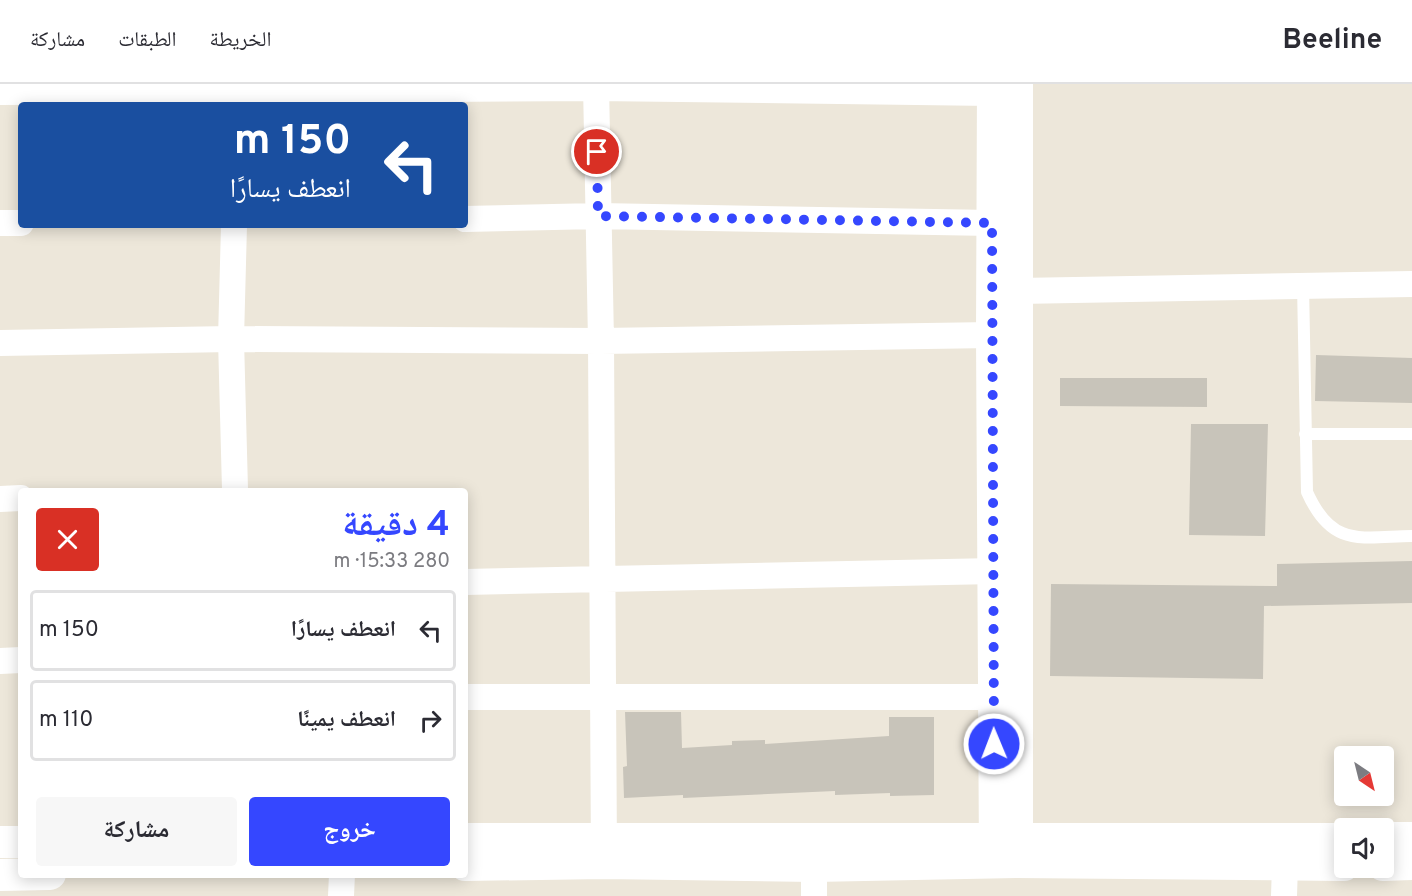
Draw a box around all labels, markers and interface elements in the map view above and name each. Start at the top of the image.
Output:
text: Beeline [1282,23,1382,59]
text: مشاركة [30,27,85,54]
text: الطبقات [118,27,177,54]
text: الخريطة [210,27,271,54]
text: 150 m [234,116,351,169]
icon: left [372,126,450,204]
pin [571,126,622,177]
icon: arrive [580,135,613,168]
text: انعطف يسارًا [230,173,351,207]
text: 4 دقيقة [342,503,450,549]
button: close [36,508,99,571]
text: 280 m · 15:33 [333,549,450,575]
icon: left [414,614,447,647]
text: 150 m [39,617,99,644]
text: انعطف يسارًا [291,617,396,644]
icon: right [414,704,447,737]
text: 110 m [39,707,93,734]
text: انعطف يمينًا [297,707,396,734]
position arrow [962,712,1026,776]
north arrow [1334,746,1394,806]
map controls [1334,746,1394,878]
button: مشاركة [36,797,237,866]
button: خروج [249,797,450,866]
button: sound [1334,818,1394,878]

